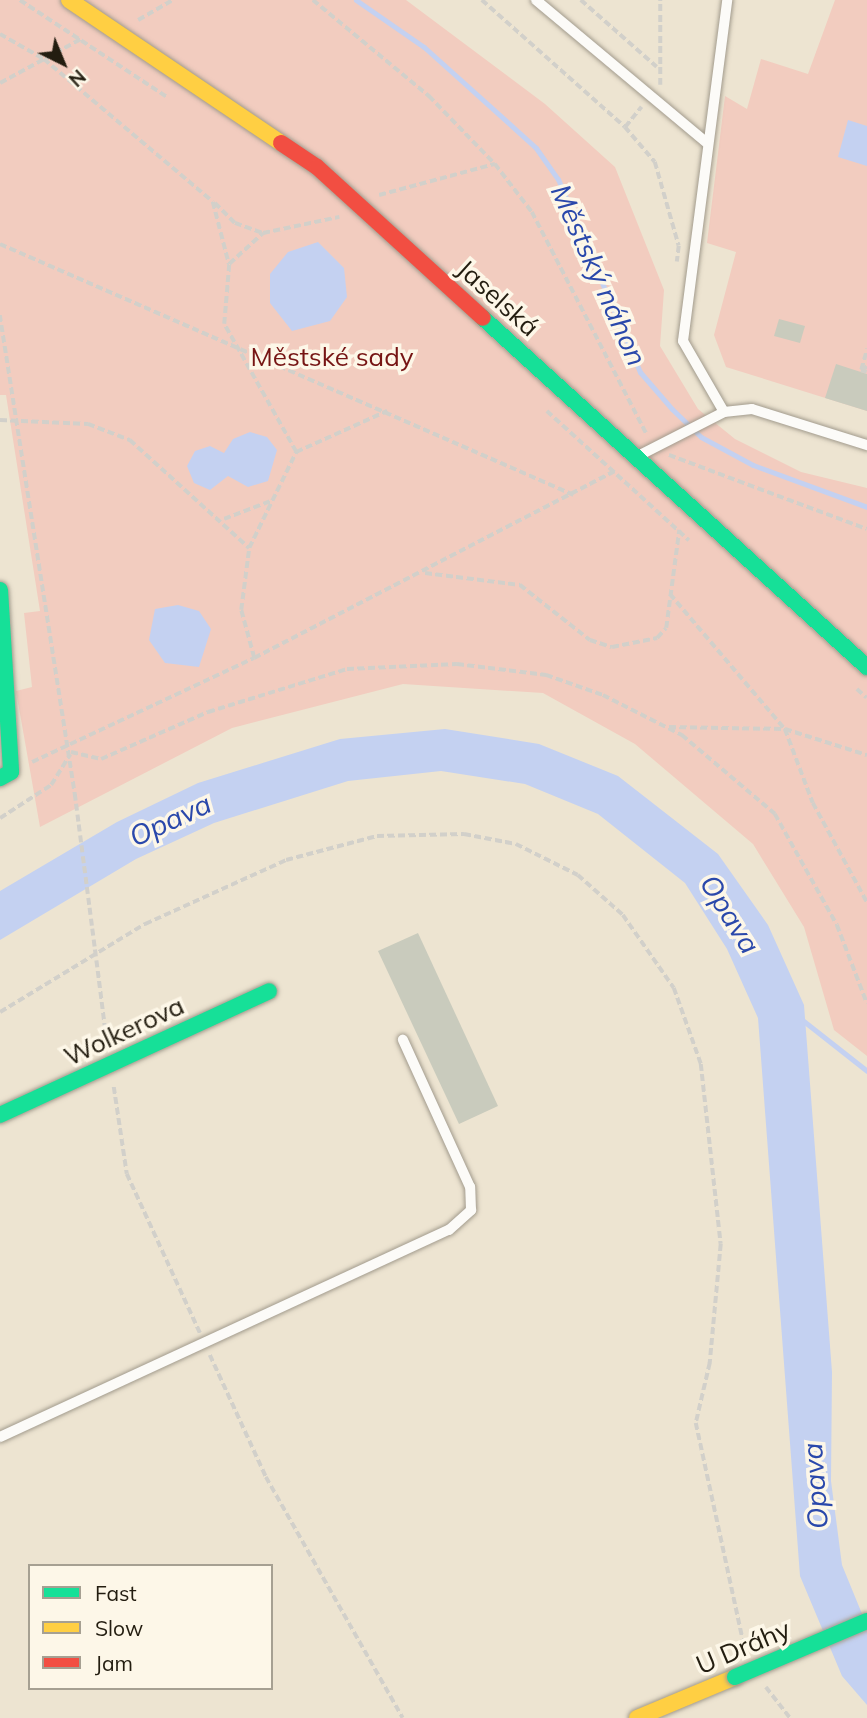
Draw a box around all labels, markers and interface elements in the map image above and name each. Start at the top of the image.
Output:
north arrow [28,28,98,98]
text: N [64,65,91,92]
water label: Městský náhon [544,179,654,371]
street label: Jaselská [451,253,545,343]
park label: Městské sady [250,341,414,373]
water label: Opava [124,787,216,853]
water label: Opava [693,868,767,960]
street label: Wolkerova [59,990,189,1072]
water label: Opava [795,1442,835,1530]
legend [28,1564,273,1690]
text: Fast [95,1580,137,1606]
street label: U Dráhy [691,1613,795,1681]
text: Slow [95,1615,143,1641]
text: Jam [95,1650,133,1676]

